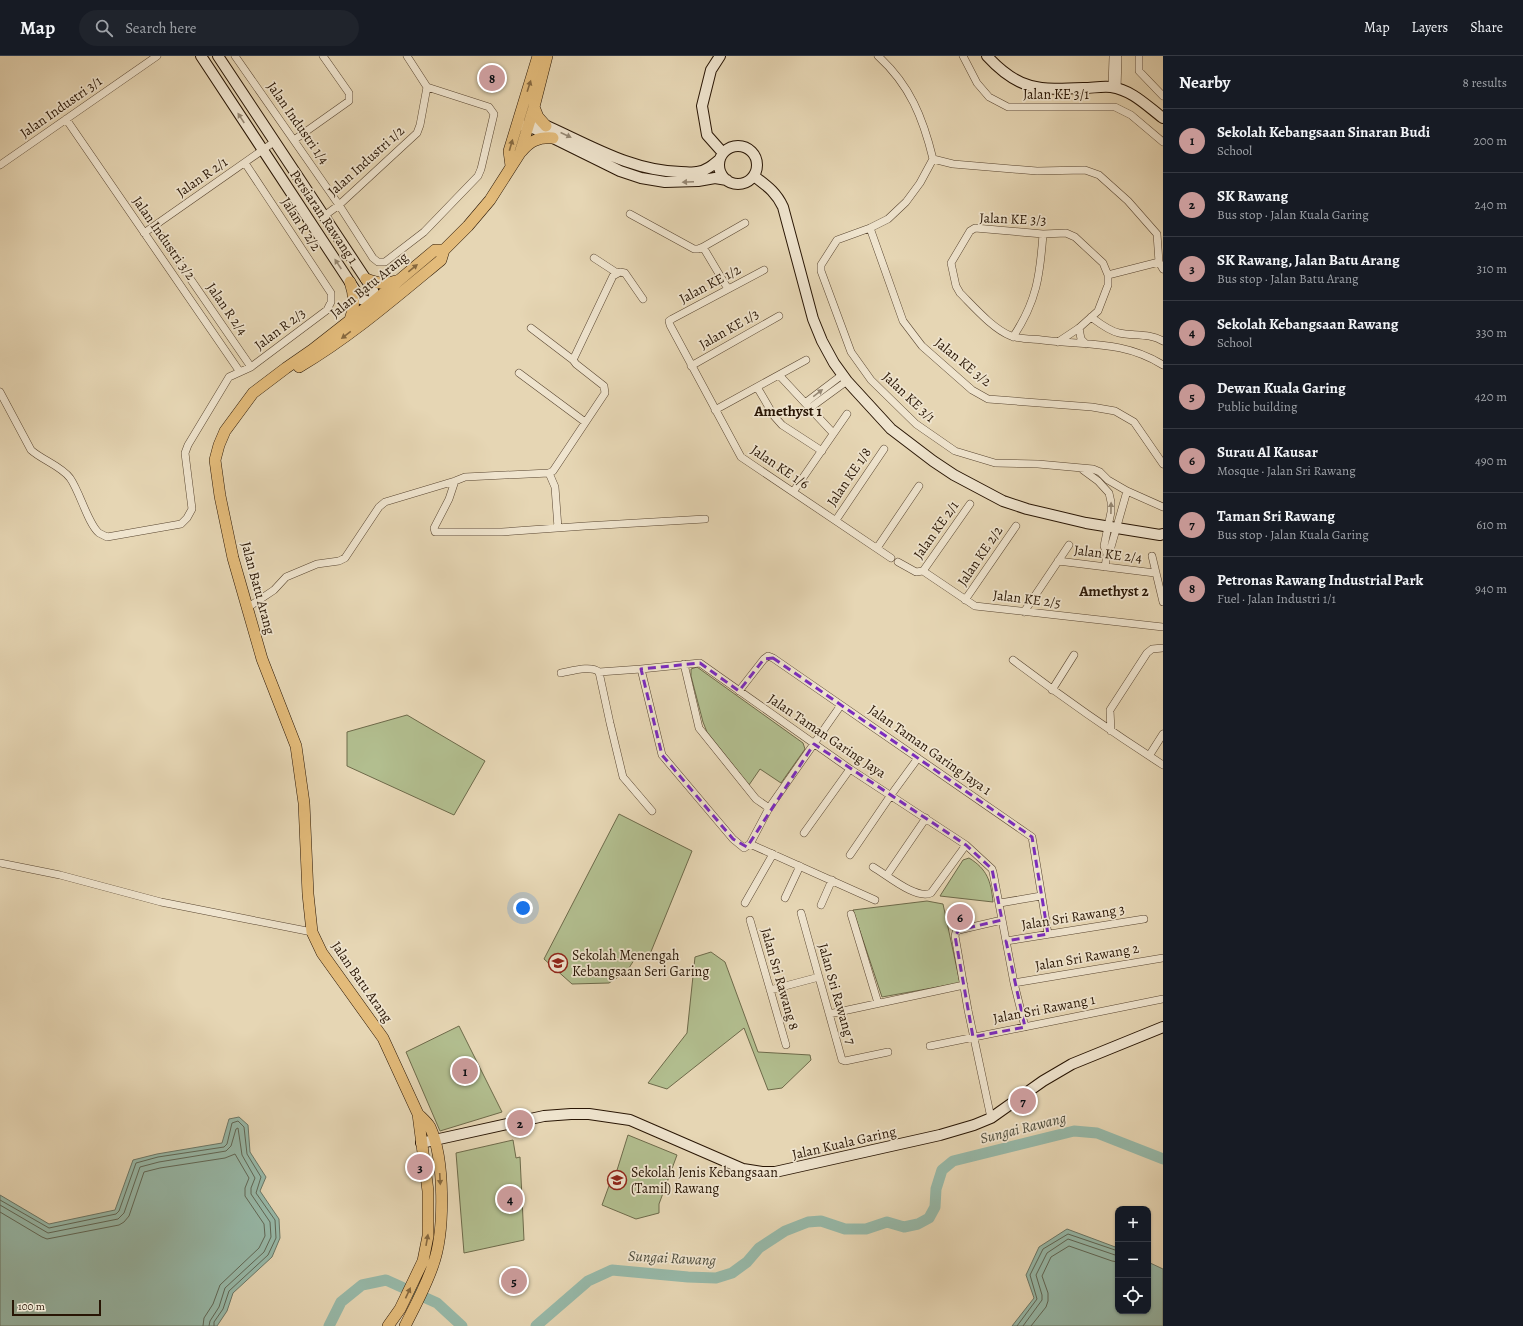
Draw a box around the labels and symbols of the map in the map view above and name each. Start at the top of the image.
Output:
pin: 8 [479,63,505,93]
street label: Jalan Industri 3/1 [16,71,106,142]
street label: Jalan Industri 1/4 [262,78,334,168]
one-way arrow [526,80,532,92]
street label: Jalan KE 3/1 [1023,85,1089,104]
one-way arrow [238,112,245,124]
street label: Jalan Industri 1/2 [324,121,409,201]
one-way arrow [560,132,572,138]
one-way arrow [508,138,514,150]
street label: Jalan R 2/1 [173,152,232,202]
street label: Persiaran Rawang 1 [285,166,363,268]
one-way arrow [682,178,694,185]
street label: Jalan Industri 3/2 [128,192,200,284]
street label: Jalan R 2/2 [277,194,326,255]
street label: Jalan KE 3/3 [979,208,1047,230]
street label: Jalan Batu Arang [326,248,412,322]
one-way arrow [335,259,342,270]
street label: Jalan KE 1/2 [676,260,744,308]
one-way arrow [407,264,418,273]
street label: Jalan R 2/4 [202,279,252,339]
street label: Jalan R 2/3 [251,303,310,354]
street label: Jalan KE 1/3 [696,304,763,354]
one-way arrow [341,331,352,340]
street label: Jalan KE 3/2 [931,333,996,391]
street label: Jalan KE 3/1 [878,368,940,427]
one-way arrow [813,389,824,397]
district label: Amethyst 1 [753,401,822,421]
street label: Jalan KE 1/6 [747,440,813,494]
street label: Jalan KE 1/8 [822,444,876,510]
street label: Jalan KE 2/1 [909,497,963,563]
one-way arrow [1108,501,1114,514]
street label: Jalan KE 2/2 [953,522,1007,590]
street label: Jalan Batu Arang [236,540,280,636]
street label: Jalan KE 2/4 [1073,540,1143,568]
district label: Amethyst 2 [1078,581,1149,601]
street label: Jalan KE 2/5 [992,585,1062,613]
street label: Jalan Taman Garing Jaya [764,689,890,783]
street label: Jalan Taman Garing Jaya 1 [865,700,995,800]
your location [513,898,533,918]
street label: Jalan Sri Rawang 3 [1020,899,1126,935]
pin: 6 [947,902,973,932]
street label: Jalan Sri Rawang 8 [756,926,804,1032]
street label: Jalan Batu Arang [327,938,397,1026]
street label: Jalan Sri Rawang 2 [1034,938,1141,975]
street label: Jalan Sri Rawang 7 [813,941,861,1047]
place label: Sekolah Menengah Kebangsaan Seri Garing [572,946,709,981]
school or university icon: Sekolah Menengah Kebangsaan Seri Garing [547,952,569,974]
street label: Jalan Sri Rawang 1 [991,990,1097,1028]
pin: 1 [452,1056,478,1086]
pin: 7 [1010,1086,1036,1116]
pin: 2 [507,1108,533,1138]
water label: Sungai Rawang [978,1108,1068,1148]
street label: Jalan Kuala Garing [790,1122,898,1164]
pin: 3 [407,1152,433,1182]
place label: Sekolah Jenis Kebangsaan (Tamil) Rawang [631,1163,778,1198]
school or university icon: Sekolah Jenis Kebangsaan (Tamil) Rawang [606,1169,628,1191]
one-way arrow [437,1173,444,1185]
pin: 4 [497,1184,523,1214]
one-way arrow [424,1234,430,1246]
water label: Sungai Rawang [627,1246,717,1270]
pin: 5 [501,1266,527,1296]
one-way arrow [405,1287,411,1299]
scale bar [12,1298,101,1317]

